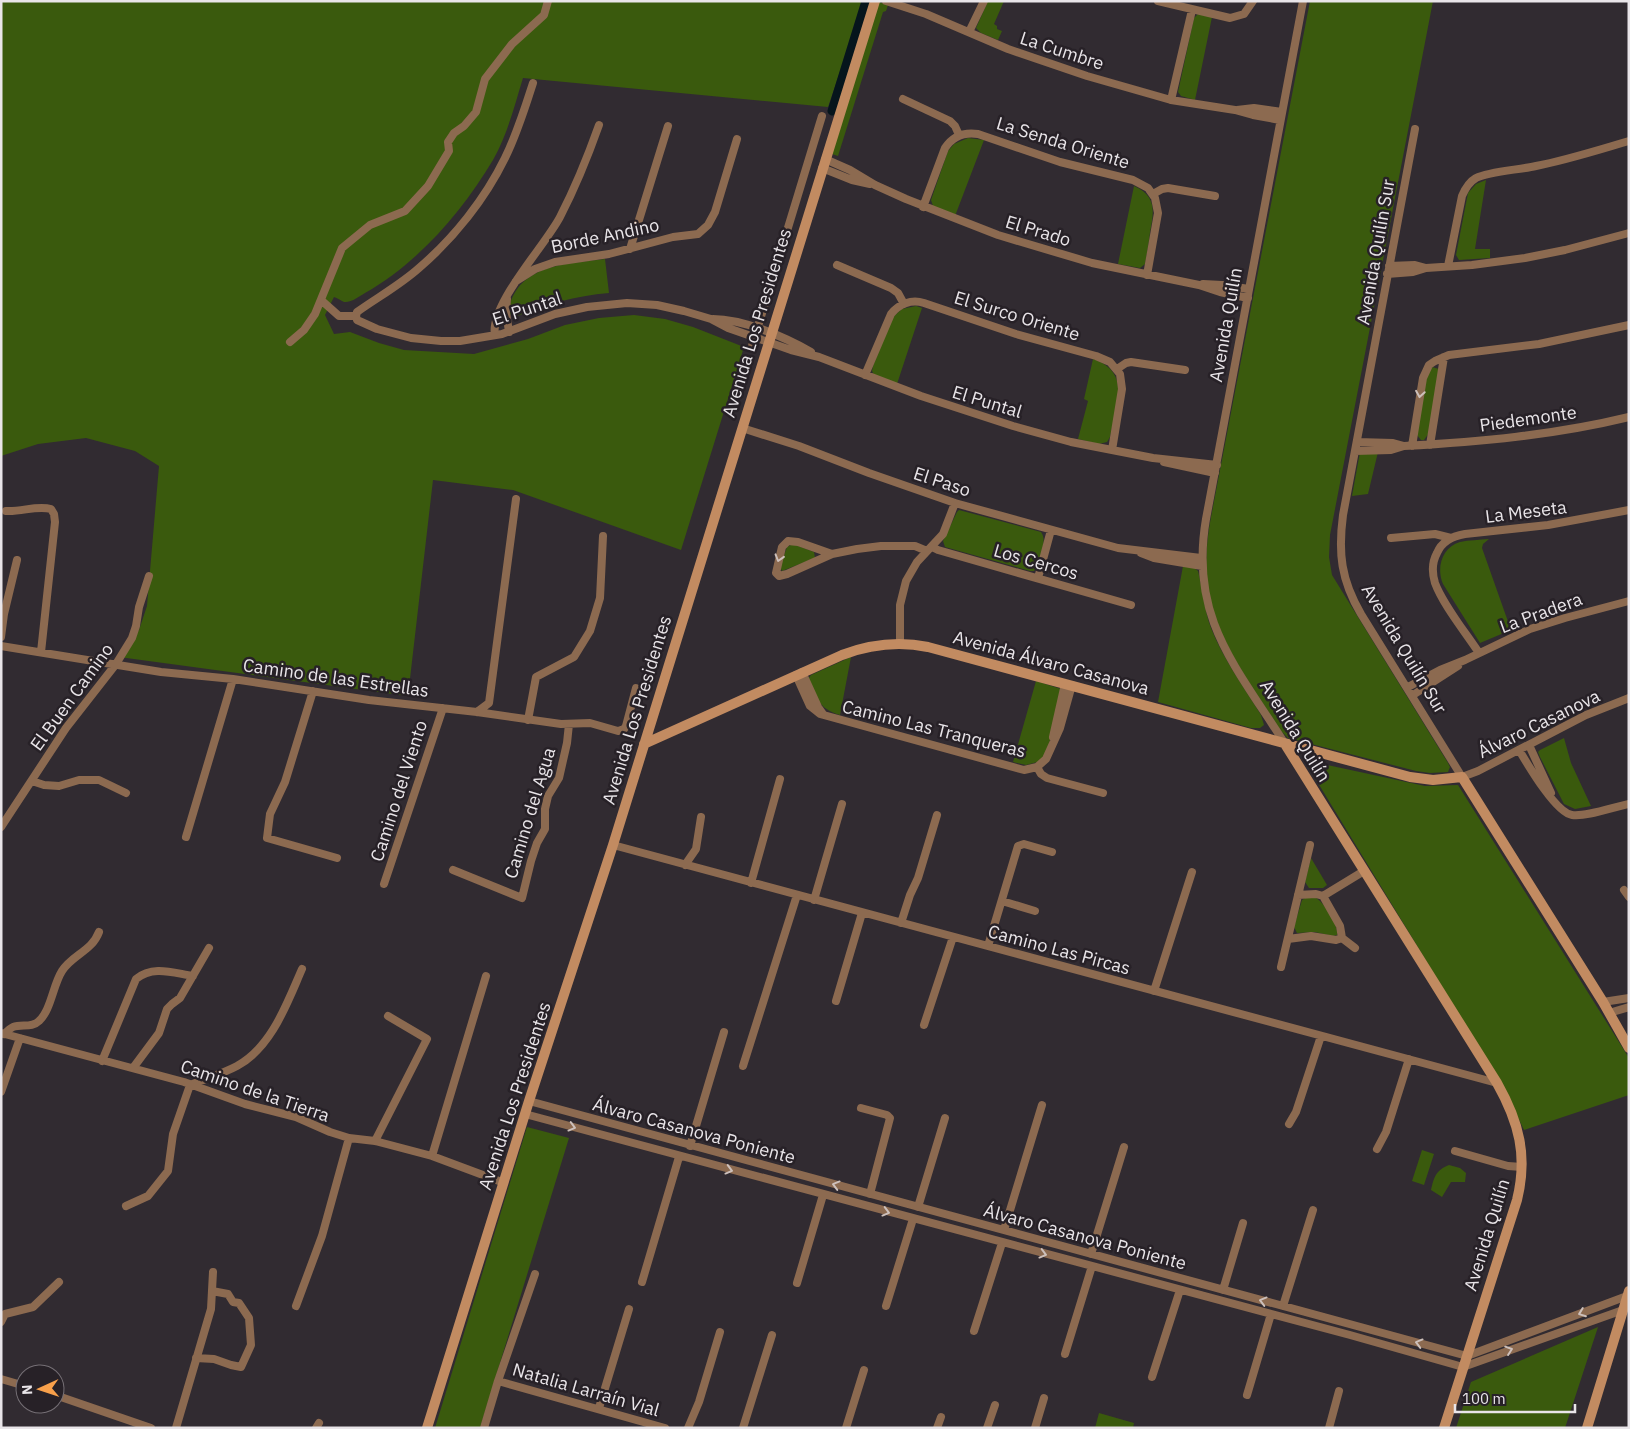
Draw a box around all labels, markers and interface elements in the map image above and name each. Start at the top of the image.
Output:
street label: La Cumbre [1017,26,1107,75]
street label: La Senda Oriente [994,111,1133,174]
street label: Avenida Quilín Sur [1351,177,1400,327]
street label: El Prado [1003,210,1074,251]
street label: Borde Andino [549,213,661,258]
street label: Avenida Los Presidentes [717,226,796,420]
street label: Avenida Quilín [1204,266,1247,384]
street label: El Surco Oriente [952,285,1083,346]
street label: El Puntal [489,286,565,331]
street label: El Puntal [949,380,1025,423]
one-way arrow [1415,391,1426,399]
street label: Piedemonte [1478,400,1578,437]
street label: El Paso [911,461,974,502]
street label: La Meseta [1484,495,1568,528]
street label: Los Cercos [991,538,1081,585]
one-way arrow [774,554,784,562]
street label: Avenida Quilín Sur [1357,580,1452,718]
street label: La Pradera [1496,587,1586,638]
street label: Avenida Los Presidentes [597,613,676,807]
street label: Avenida Álvaro Casanova [951,625,1152,700]
street label: El Buen Camino [25,638,118,755]
street label: Camino de las Estrellas [242,653,431,702]
street label: Avenida Quilín [1255,676,1336,786]
street label: Álvaro Casanova [1474,684,1604,763]
street label: Camino Las Tranqueras [840,695,1028,762]
street label: Camino del Viento [365,717,432,864]
street label: Camino del Agua [499,744,560,881]
street label: Camino Las Pircas [985,919,1133,980]
street label: Avenida Los Presidentes [473,999,556,1193]
street label: Camino de la Tierra [178,1054,333,1127]
street label: Álvaro Casanova Poniente [590,1092,798,1169]
one-way arrow [568,1122,576,1132]
one-way arrow [725,1164,734,1175]
street label: Avenida Quilín [1459,1176,1514,1294]
one-way arrow [832,1180,840,1190]
street label: Álvaro Casanova Poniente [981,1198,1189,1275]
one-way arrow [882,1206,890,1216]
one-way arrow [1039,1248,1047,1258]
one-way arrow [1259,1296,1267,1306]
one-way arrow [1578,1307,1586,1317]
one-way arrow [1416,1339,1424,1349]
one-way arrow [1504,1346,1513,1356]
street label: Natalia Larraín Vial [510,1358,662,1422]
north arrow [15,1364,65,1414]
scale bar [1455,1382,1575,1414]
text: N [18,1384,36,1395]
text: 100 m [1462,1389,1506,1408]

